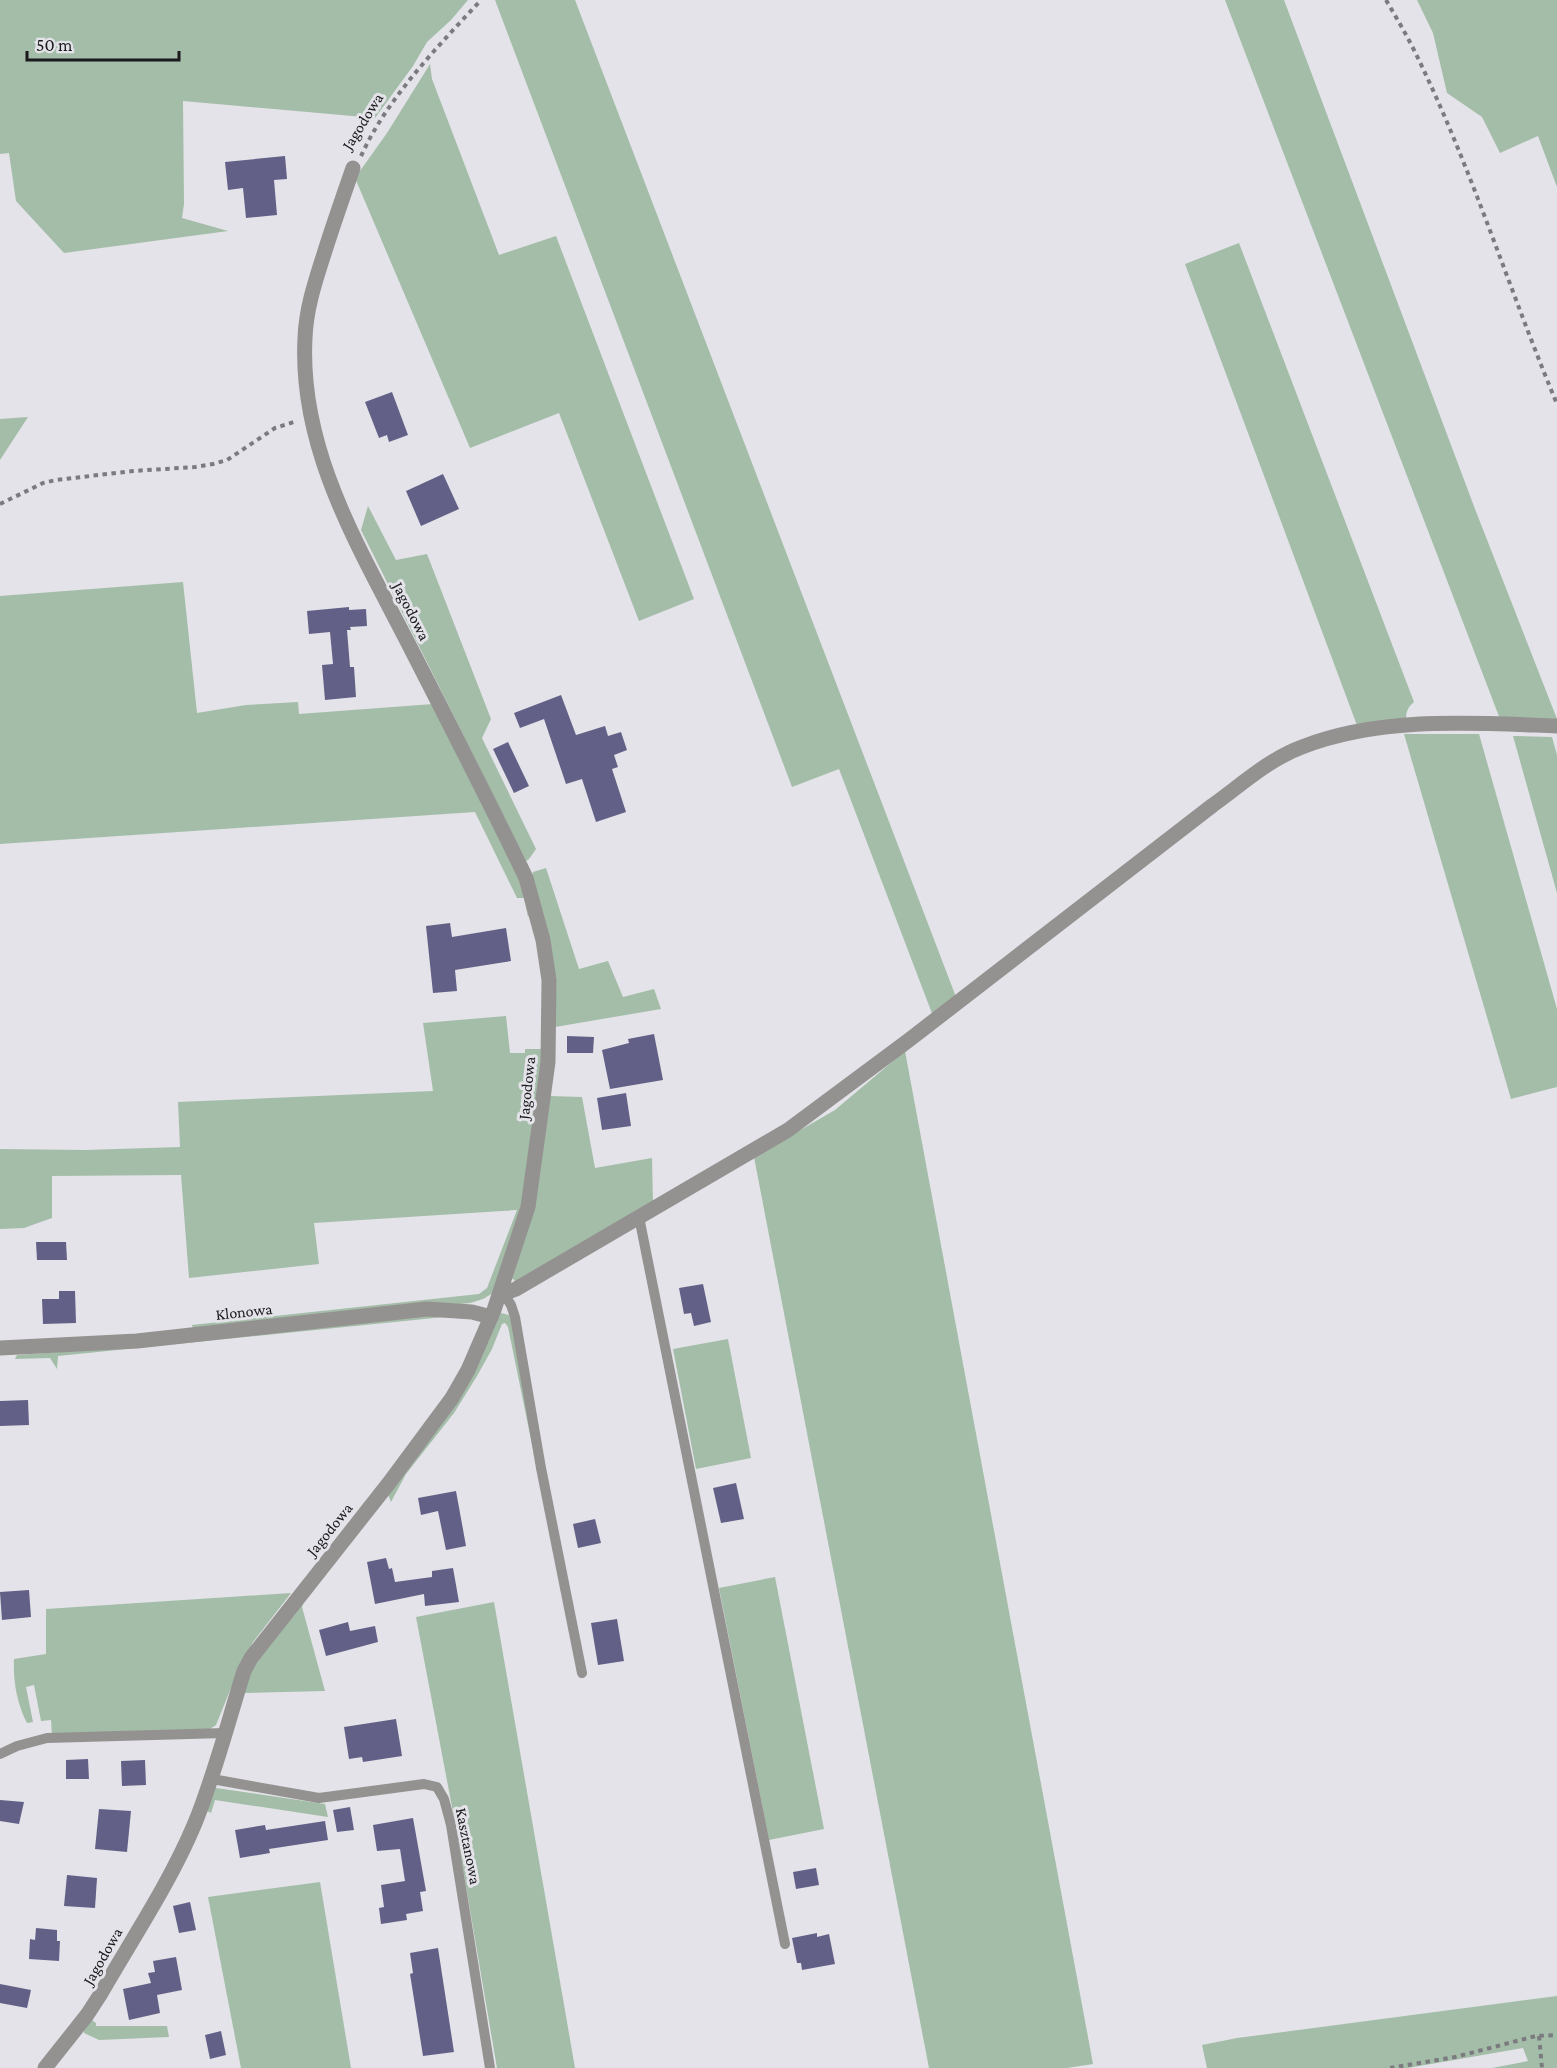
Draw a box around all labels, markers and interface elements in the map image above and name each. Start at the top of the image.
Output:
scale bar [27,24,178,62]
text: 50 m [36,35,73,55]
street label: Jagodowa [337,89,388,155]
street label: Jagodowa [388,577,434,644]
street label: Jagodowa [515,1055,539,1122]
street label: Klonowa [215,1300,274,1323]
street label: Jagodowa [302,1499,357,1561]
street label: Kasztanowa [453,1806,484,1886]
street label: Jagodowa [78,1924,127,1990]

